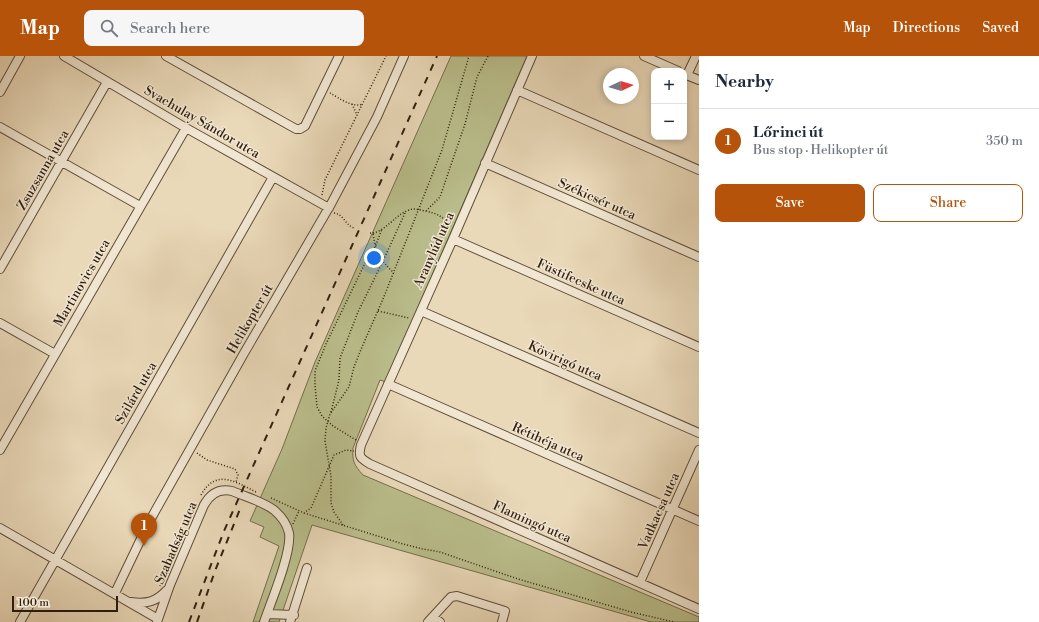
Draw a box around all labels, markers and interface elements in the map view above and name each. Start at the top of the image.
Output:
search box [84,10,364,46]
text: Map [20,16,60,40]
icon: search [98,17,120,39]
text: Search here [130,19,210,38]
text: Map [843,19,871,37]
text: Directions [893,19,960,37]
text: Saved [982,19,1019,37]
north arrow [603,68,639,104]
map controls [651,68,687,140]
button: + [651,68,687,104]
text: Nearby [715,71,774,93]
street label: Svachulay Sándor utca [141,82,263,162]
button: − [651,104,687,140]
text: Lőrinci út [753,123,823,142]
street label: Zsuzsanna utca [14,127,73,213]
text: 1 [725,133,731,149]
text: 350 m [986,133,1023,149]
text: Bus stop · Helikopter út [753,142,888,158]
street label: Székicsér utca [556,175,639,223]
button: Save [715,184,865,222]
button: Share [873,184,1023,222]
street label: Aranylúd utca [410,209,458,291]
street label: Martinovics utca [50,236,114,330]
your location [364,248,384,268]
street label: Füstifecske utca [534,255,628,309]
street label: Helikopter út [224,281,277,357]
street label: Kövirigó utca [526,338,605,385]
street label: Szilárd utca [112,359,160,427]
street label: Rétihéja utca [509,419,587,465]
street label: Vadkacsa utca [635,470,683,553]
street label: Flamingó utca [490,498,574,547]
street label: Szabadság utca [151,499,201,587]
pin: 1 [131,513,157,546]
scale bar [12,594,118,613]
text: 100 m [18,596,49,610]

